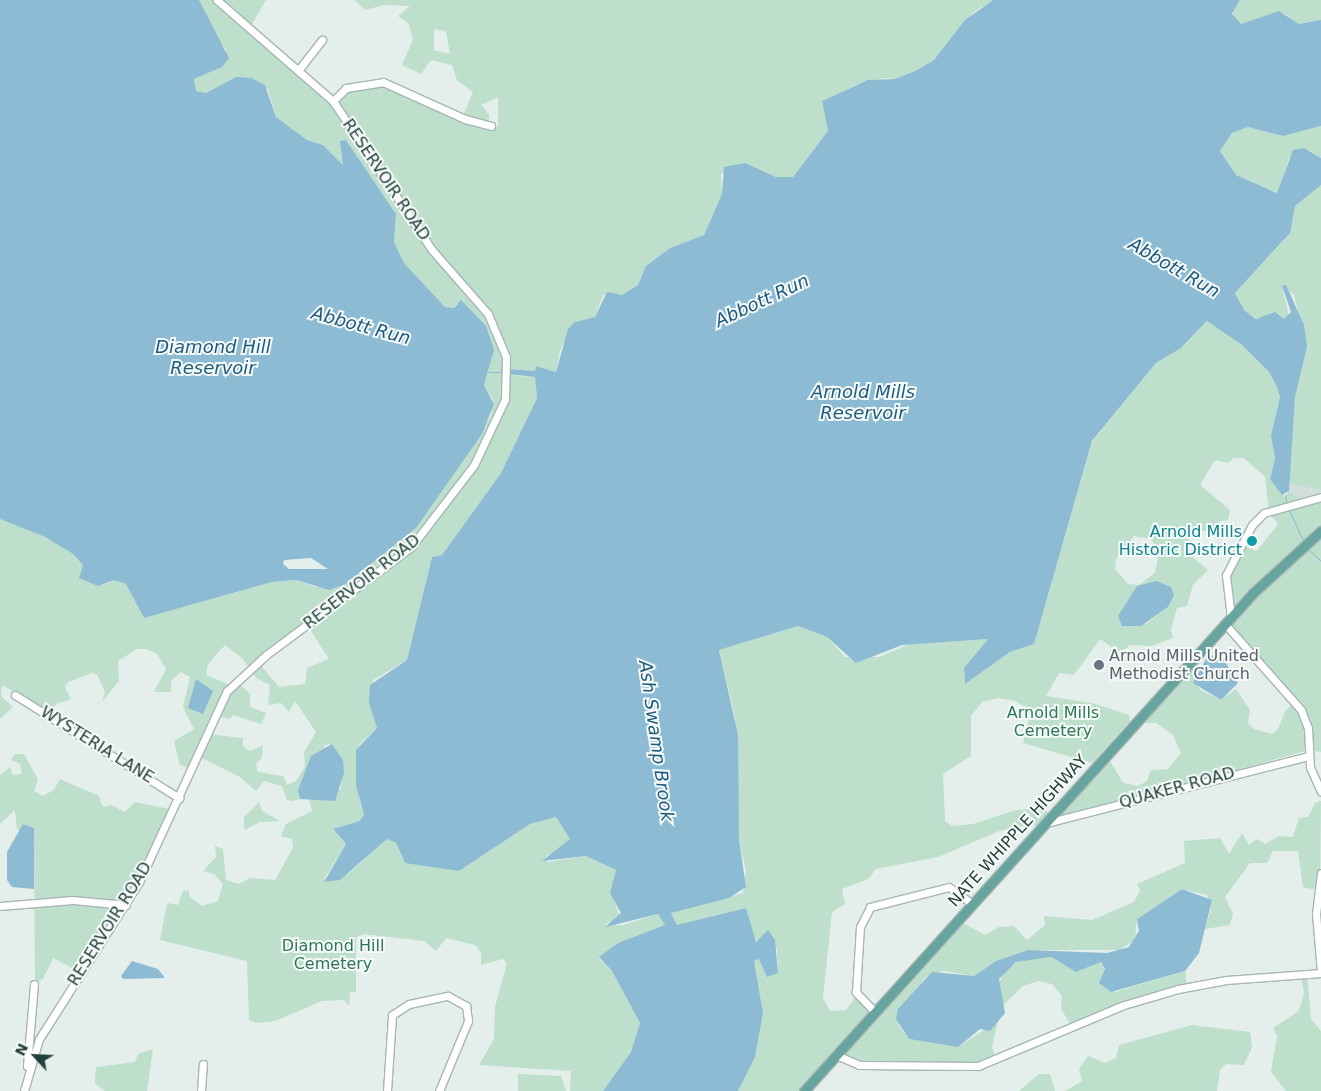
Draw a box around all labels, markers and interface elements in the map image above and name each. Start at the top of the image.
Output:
street label: RESERVOIR ROAD [338,116,434,244]
water label: Abbott Run [1125,233,1223,303]
water label: Abbott Run [712,270,812,332]
water label: Abbott Run [309,302,413,350]
water label: Diamond Hill Reservoir [155,337,271,379]
water label: Arnold Mills Reservoir [811,382,915,424]
place label: Arnold Mills Historic District [1119,522,1242,560]
street label: RESERVOIR ROAD [300,531,424,633]
marker: Arnold Mills Historic District [1246,535,1258,547]
place label: Arnold Mills United Methodist Church [1109,646,1259,684]
water label: Ash Swamp Brook [634,659,678,823]
marker: Arnold Mills United Methodist Church [1093,659,1105,671]
street label: WYSTERIA LANE [37,702,157,788]
park label: Arnold Mills Cemetery [1007,703,1099,741]
street label: NATE WHIPPLE HIGHWAY [945,751,1091,911]
street label: QUAKER ROAD [1117,763,1237,813]
street label: RESERVOIR ROAD [64,858,156,990]
park label: Diamond Hill Cemetery [282,936,384,974]
north arrow [10,1031,60,1081]
text: N [12,1041,31,1058]

